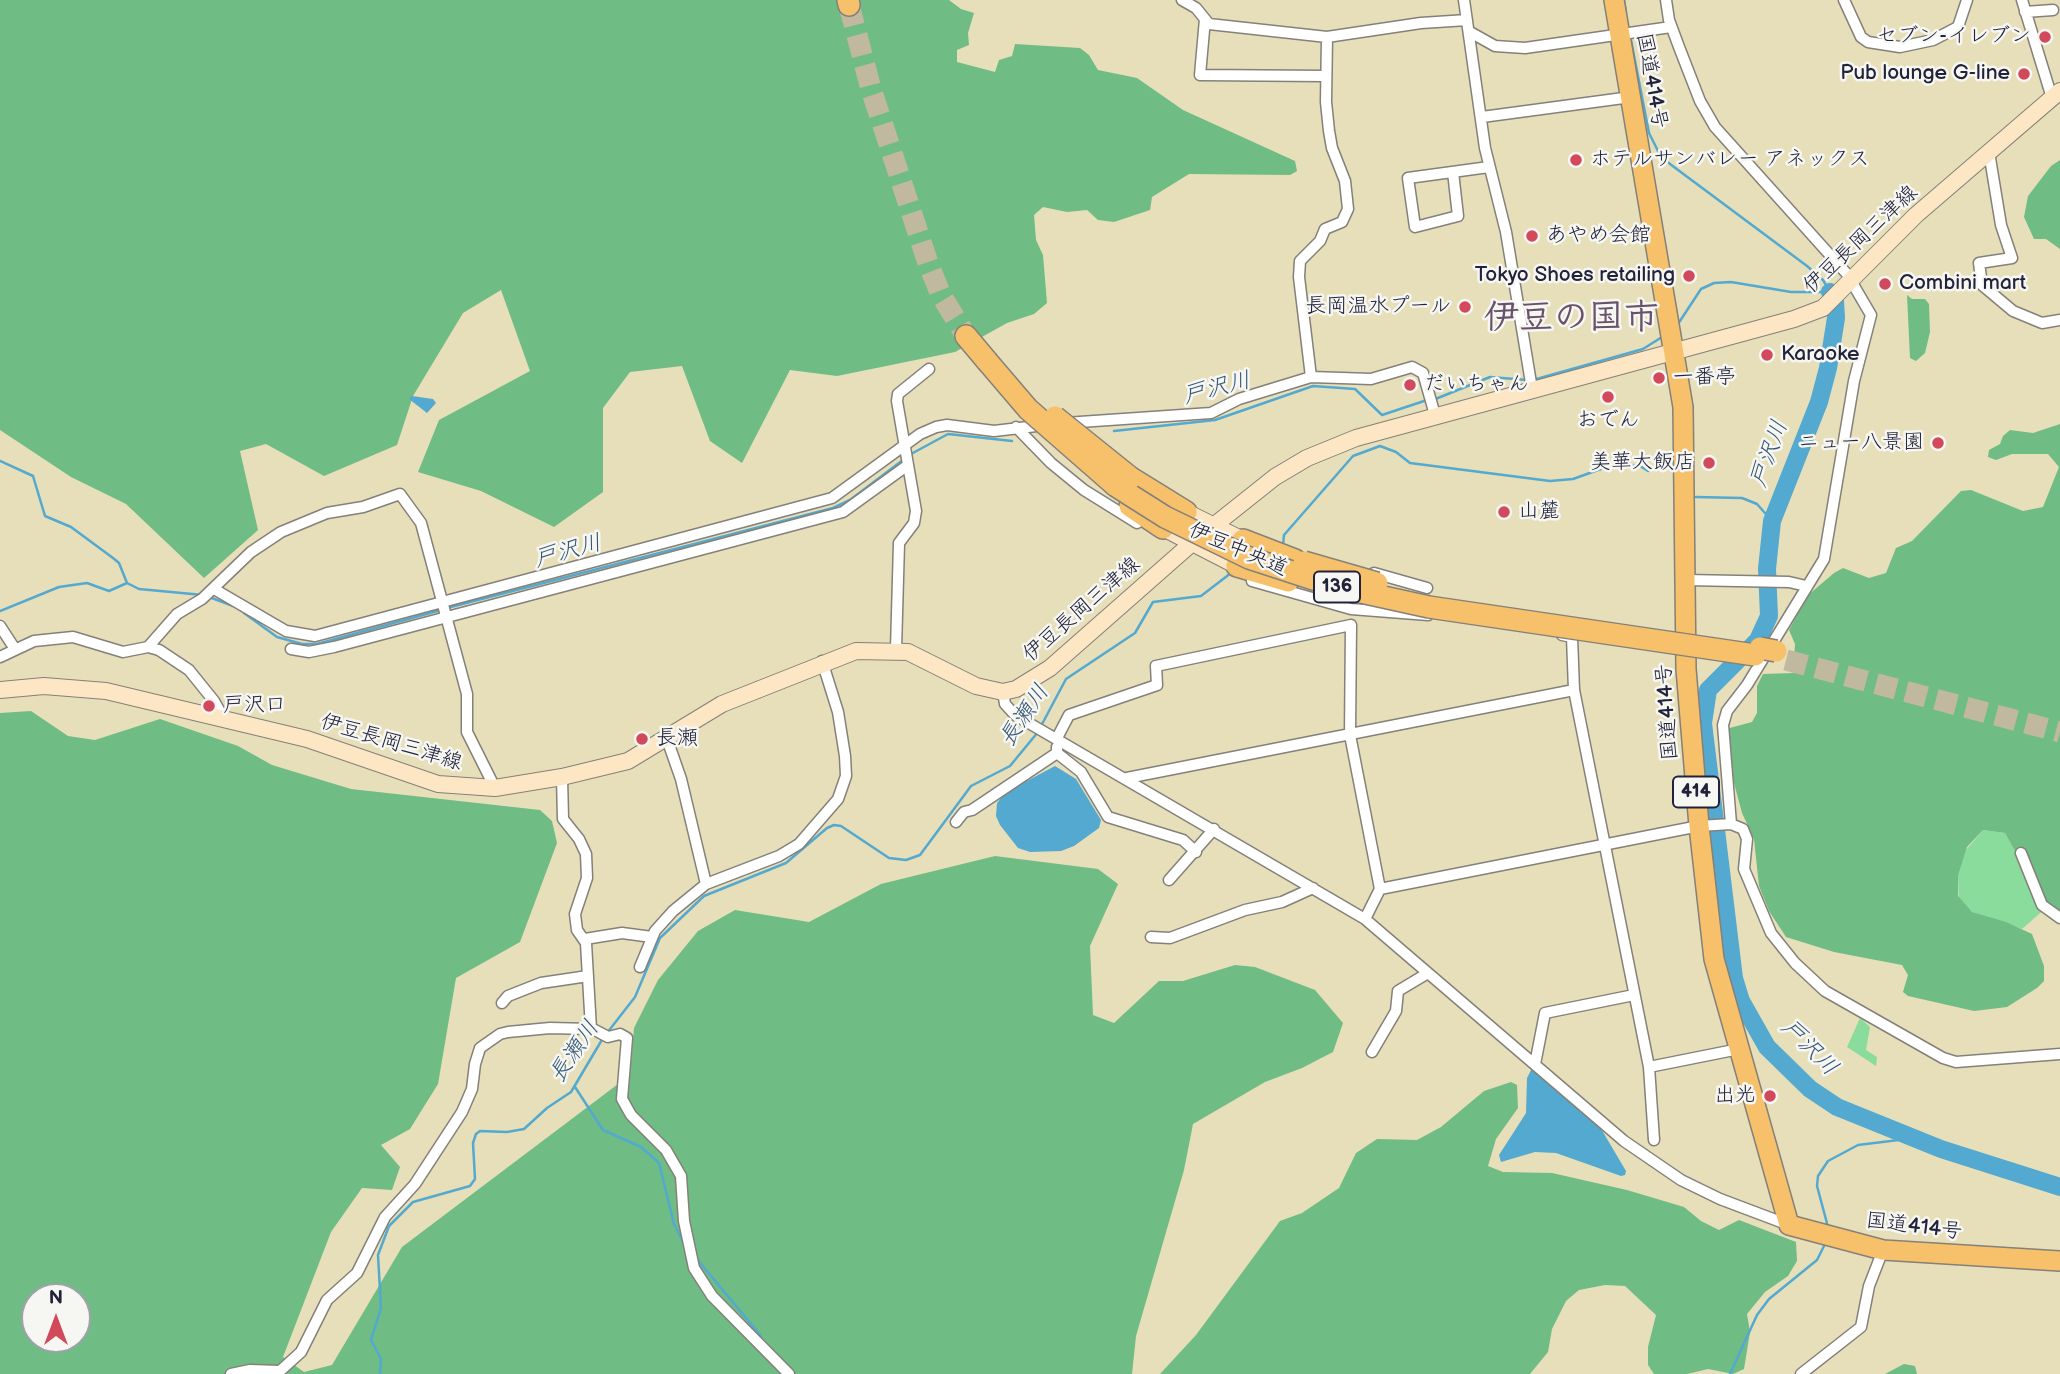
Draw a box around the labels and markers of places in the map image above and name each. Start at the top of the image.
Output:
place label: セブン-イレブン [1876,24,2031,50]
marker: セブン-イレブン [2037,29,2053,45]
place label: Pub lounge G-line [1840,61,2010,87]
marker: Pub lounge G-line [2016,66,2032,82]
place label: ホテルサンバレー アネックス [1590,147,1870,173]
marker: ホテルサンバレー アネックス [1568,152,1584,168]
place label: あやめ会館 [1546,223,1651,249]
marker: あやめ会館 [1524,228,1540,244]
place label: Tokyo Shoes retailing [1475,263,1675,289]
marker: Tokyo Shoes retailing [1681,268,1697,284]
place label: Combini mart [1899,271,2026,297]
marker: Combini mart [1877,276,1893,292]
place label: 長岡温水プール [1305,294,1451,320]
marker: 長岡温水プール [1457,299,1473,315]
place label: Karaoke [1781,342,1860,368]
marker: Karaoke [1759,347,1775,363]
place label: 一番亭 [1673,365,1736,391]
marker: 一番亭 [1651,370,1667,386]
place label: だいちゃん [1424,372,1529,398]
marker: だいちゃん [1402,377,1418,393]
marker: おでん [1600,389,1616,405]
place label: おでん [1577,408,1639,434]
place label: ニュー八景園 [1798,430,1924,456]
marker: ニュー八景園 [1930,435,1946,451]
place label: 美華大飯店 [1590,450,1695,476]
marker: 美華大飯店 [1701,455,1717,471]
place label: 山麓 [1518,499,1560,525]
marker: 山麓 [1496,504,1512,520]
place label: 戸沢口 [223,693,286,719]
marker: 戸沢口 [201,698,217,714]
place label: 長瀬 [656,726,698,752]
marker: 長瀬 [634,731,650,747]
place label: 出光 [1714,1083,1756,1109]
marker: 出光 [1762,1088,1778,1104]

